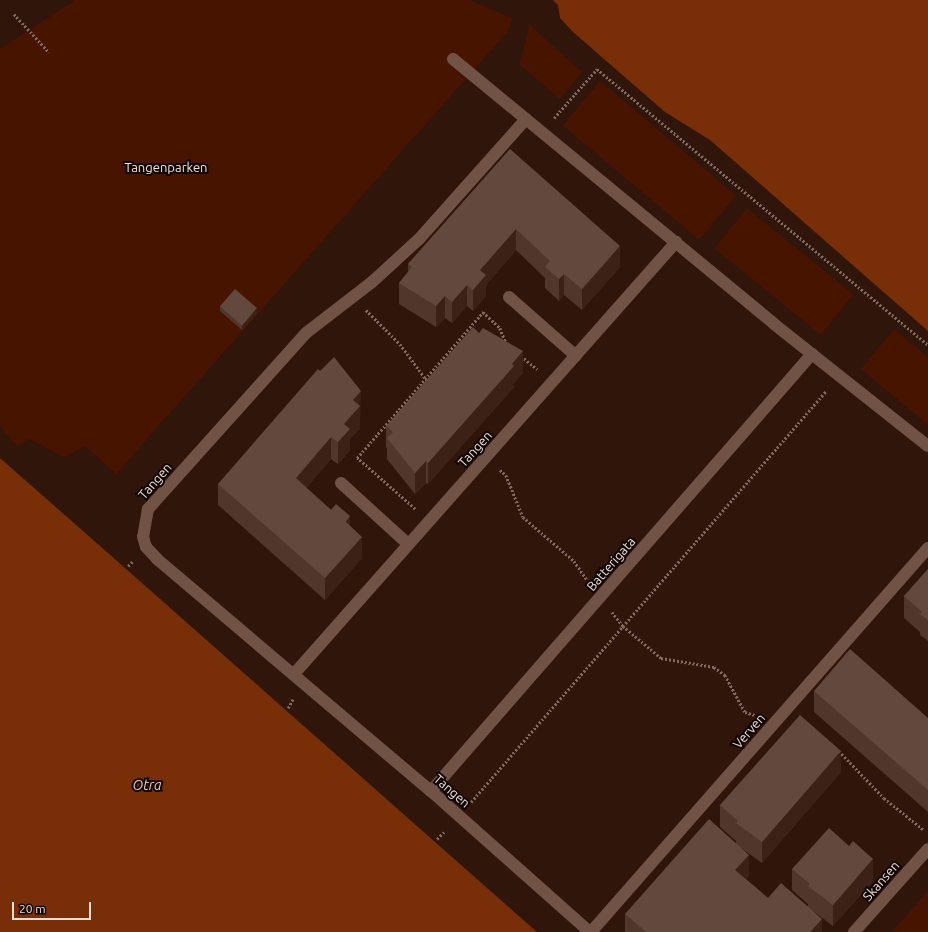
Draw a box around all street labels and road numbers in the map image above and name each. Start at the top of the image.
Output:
street label: Tangen [455,428,495,470]
street label: Tangen [135,460,175,502]
street label: Batterigata [583,534,639,594]
street label: Verven [730,710,768,752]
street label: Tangen [431,771,473,811]
street label: Skansen [859,858,903,904]

